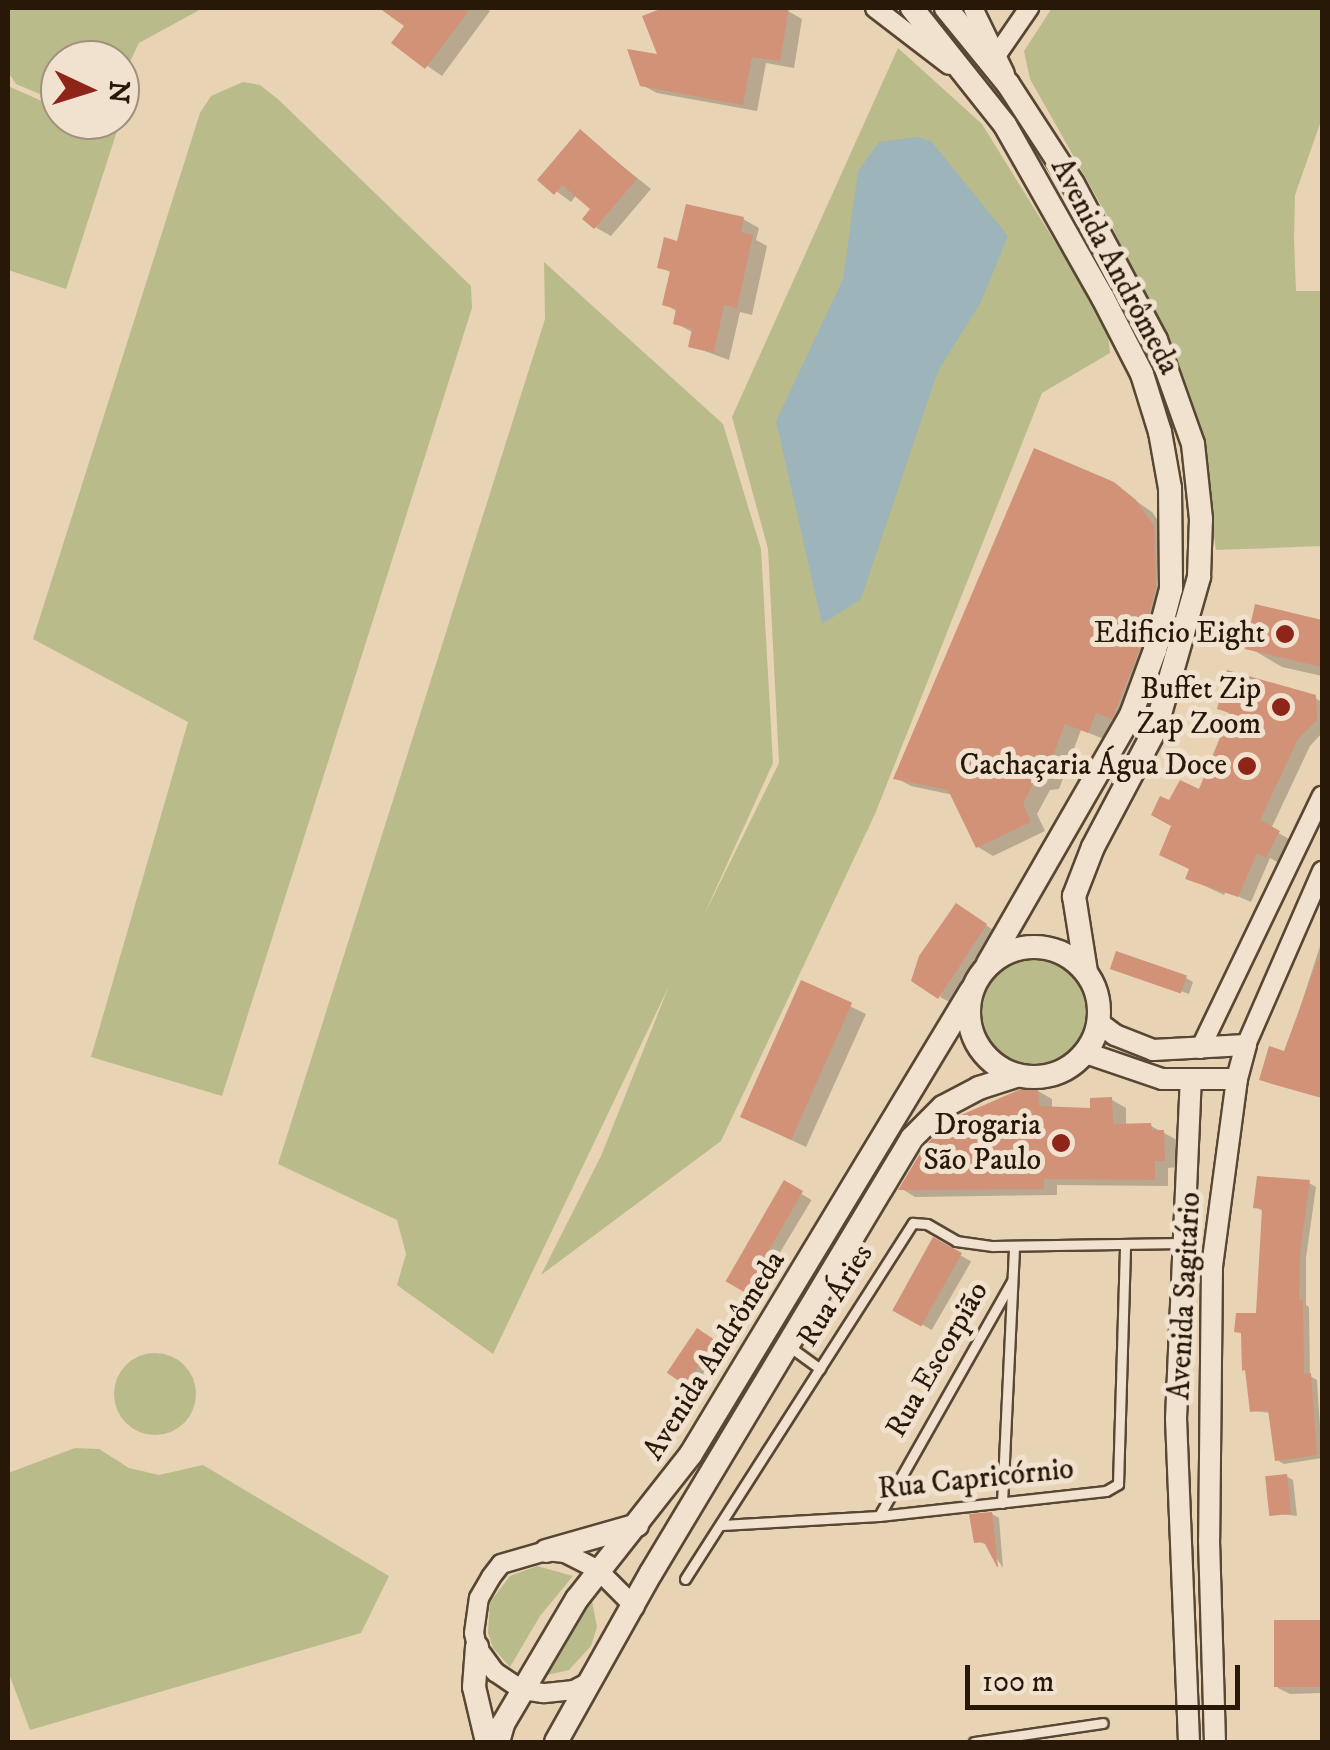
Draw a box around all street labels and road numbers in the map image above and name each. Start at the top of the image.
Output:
street label: Avenida Andrômeda [1042,153,1186,381]
street label: Avenida Sagitário [1163,1191,1209,1401]
street label: Rua Áries [791,1238,881,1354]
street label: Avenida Andrômeda [636,1245,794,1467]
street label: Rua Escorpião [879,1276,997,1444]
street label: Rua Capricórnio [876,1452,1076,1508]

